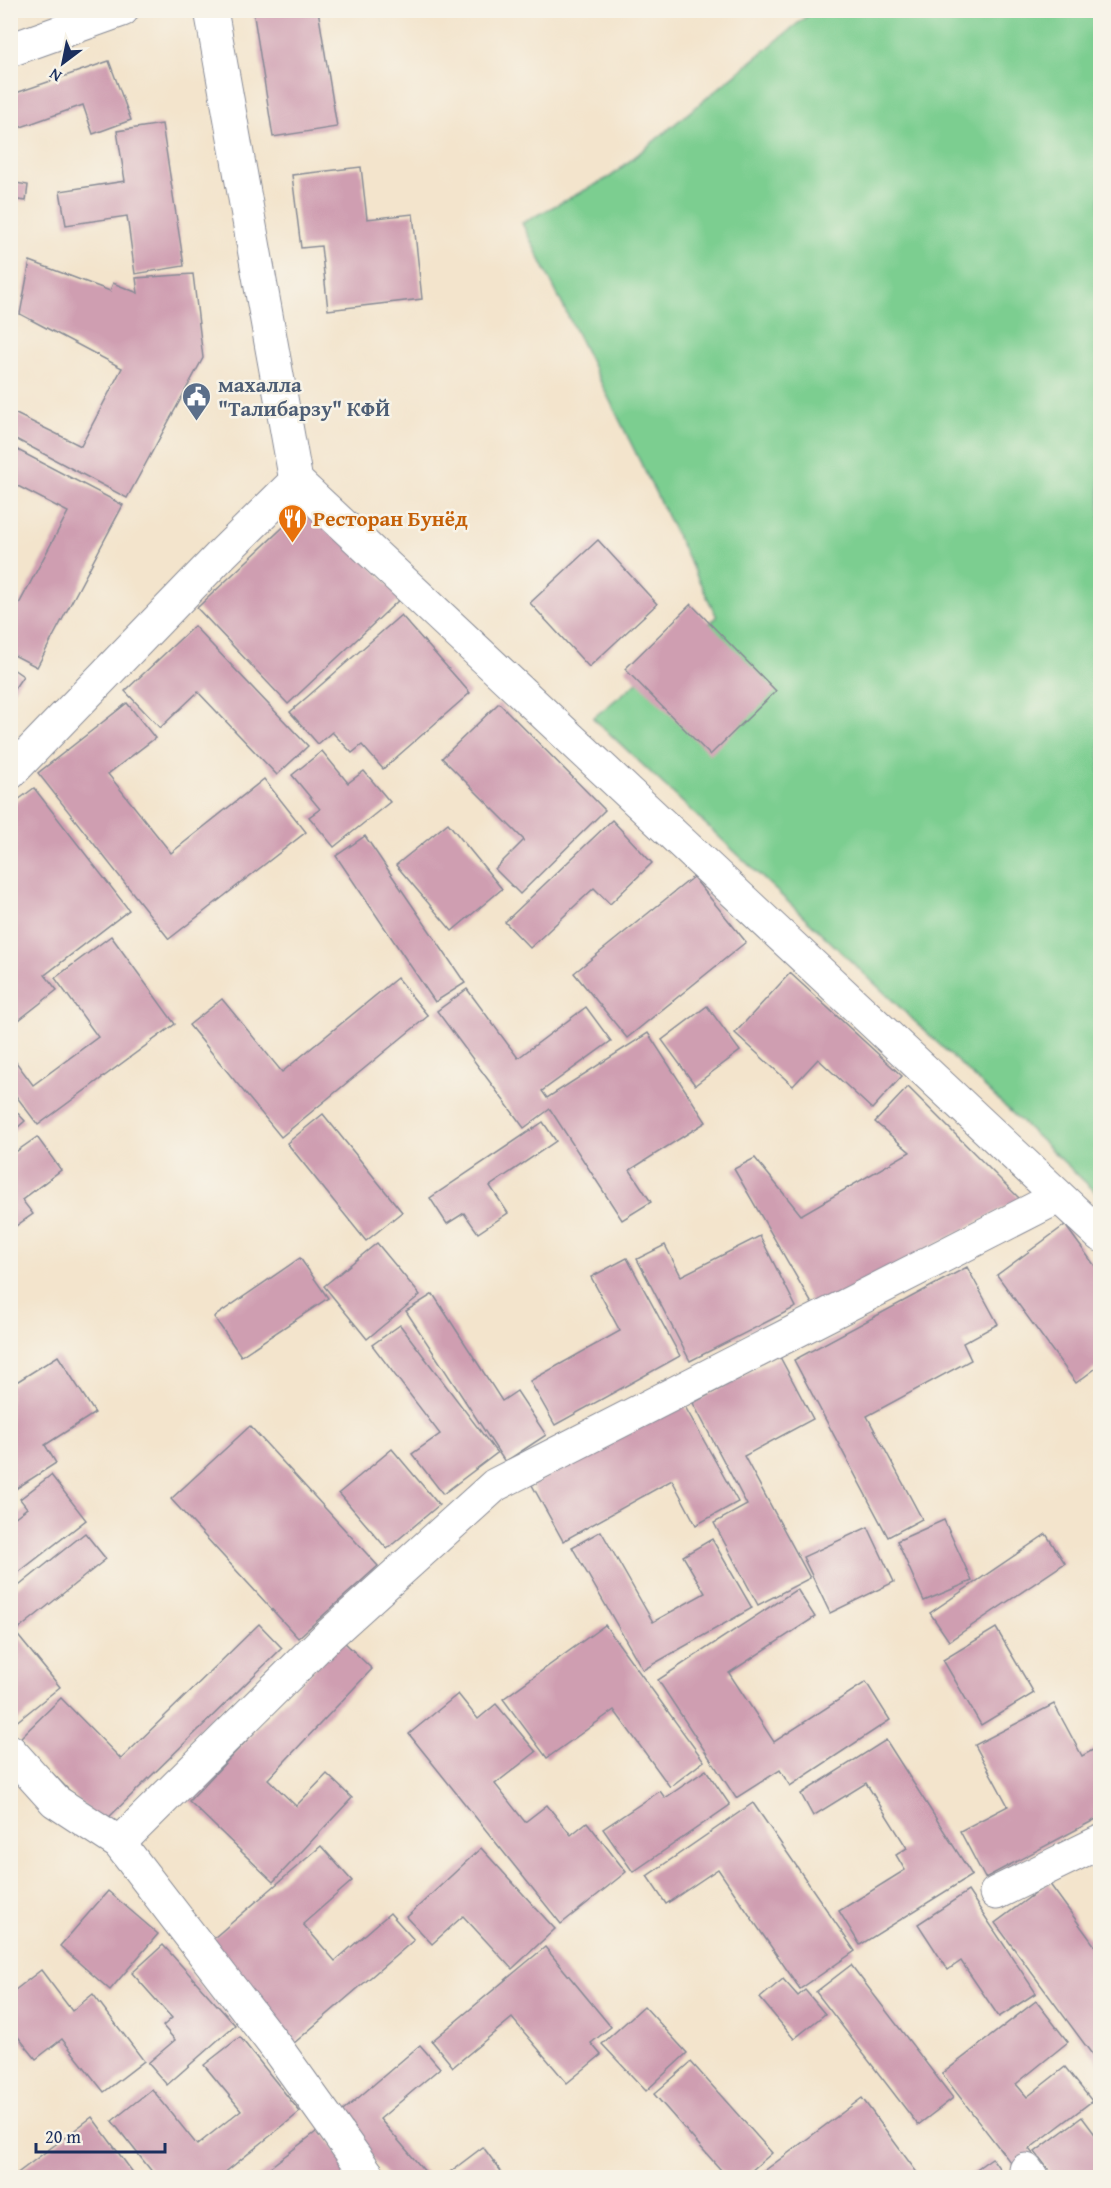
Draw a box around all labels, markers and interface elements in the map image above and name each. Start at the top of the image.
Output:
north arrow [33,33,93,93]
text: N [44,63,66,89]
place label: махалла "Талибарзу" КФЙ [218,369,390,424]
public building icon: махалла "Талибарзу" КФЙ [181,380,213,422]
restaurant icon: Ресторан Бунёд [276,502,308,544]
place label: Ресторан Бунёд [313,503,468,534]
scale bar [36,2116,165,2154]
text: 20 m [45,2123,81,2150]

